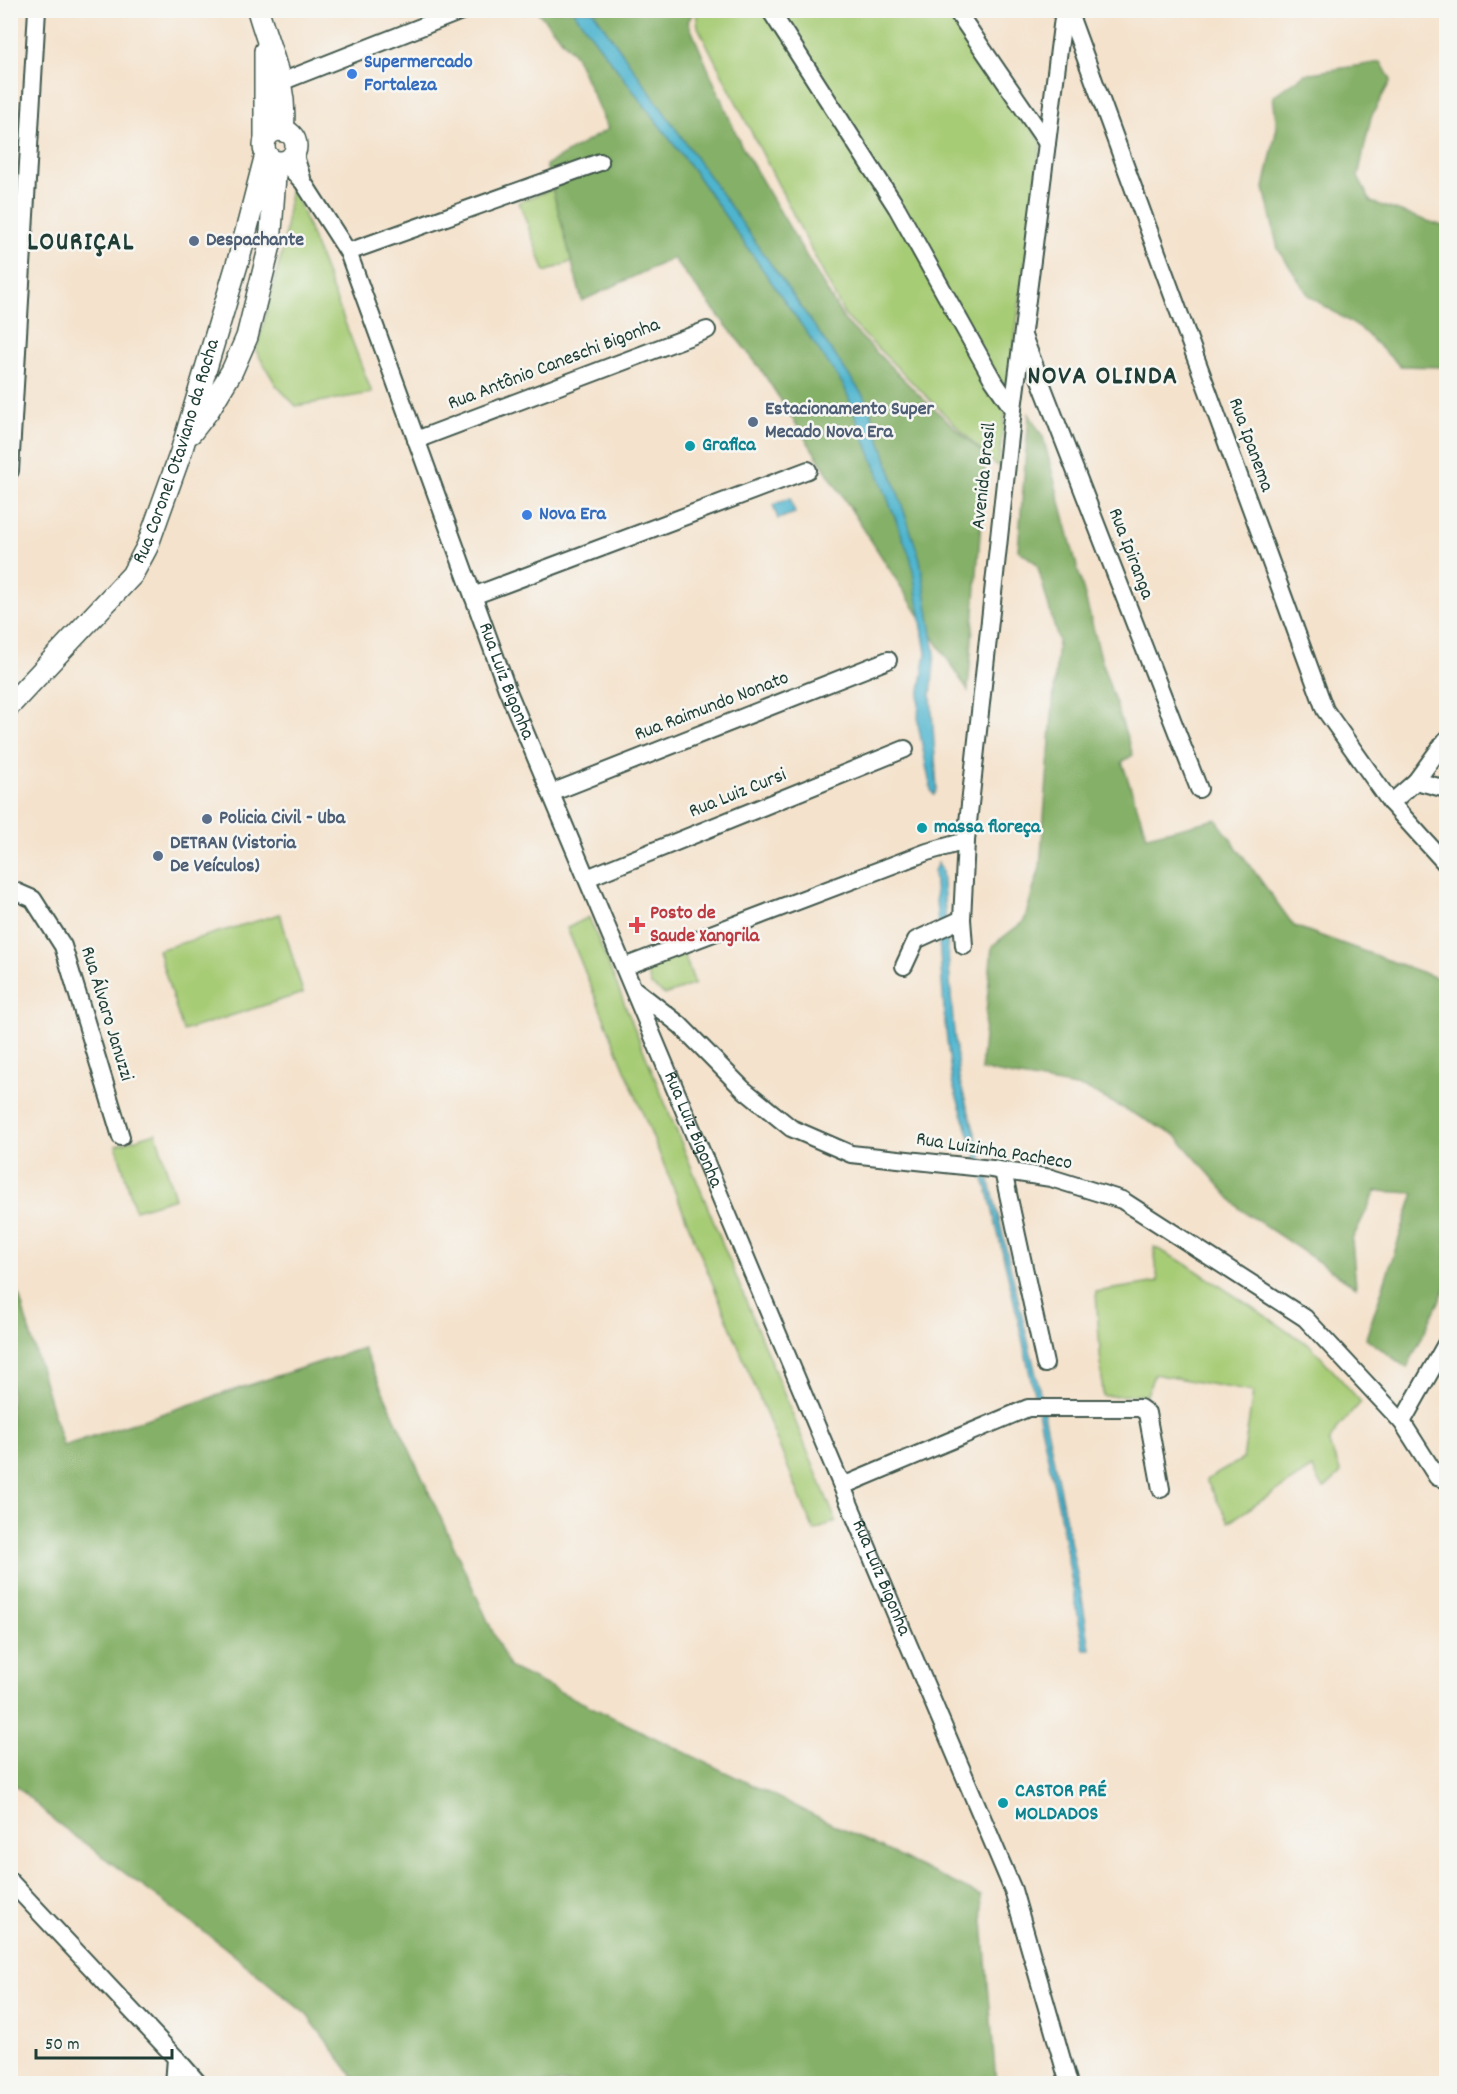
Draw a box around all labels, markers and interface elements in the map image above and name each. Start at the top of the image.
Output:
place label: Supermercado Fortaleza [364,49,473,100]
marker: Supermercado Fortaleza [345,67,359,81]
district label: LOURIÇAL [27,225,135,262]
place label: Despachante [206,227,304,255]
marker: Despachante [187,234,201,248]
street label: Rua Antônio Caneschi Bigonha [444,311,665,418]
street label: Rua Coronel Otaviano da Rocha [126,335,228,570]
district label: NOVA OLINDA [1028,359,1179,396]
street label: Rua Ipanema [1220,394,1280,497]
place label: Estacionamento Super Mecado Nova Era [765,396,935,447]
marker: Estacionamento Super Mecado Nova Era [746,415,760,429]
street label: Avenida Brasil [965,421,1005,531]
place label: Grafica [702,432,756,460]
marker: Grafica [683,439,697,453]
place label: Nova Era [539,501,607,529]
street label: Rua Ipiranga [1100,504,1160,604]
marker: Nova Era [520,508,534,522]
street label: Rua Luiz Bigonha [470,619,541,745]
street label: Rua Raimundo Nonato [631,665,793,749]
street label: Rua Luiz Cursi [685,762,791,826]
place label: Policia Civil - Uba [219,805,346,833]
marker: Policia Civil - Uba [200,812,214,826]
place label: massa floreça [934,814,1041,842]
marker: massa floreça [915,821,929,835]
place label: DETRAN (Vistoria De Veículos) [170,830,296,881]
marker: DETRAN (Vistoria De Veículos) [151,849,165,863]
place label: Posto de Saude Xangrila [650,900,760,951]
marker: Posto de Saude Xangrila [628,916,646,934]
street label: Rua Álvaro Januzzi [72,943,140,1085]
street label: Rua Luiz Bigonha [655,1067,729,1193]
street label: Rua Luizinha Pacheco [914,1126,1074,1178]
street label: Rua Luiz Bigonha [844,1515,918,1641]
place label: CASTOR PRÉ MOLDADOS [1015,1778,1107,1829]
marker: CASTOR PRÉ MOLDADOS [996,1796,1010,1810]
scale bar [36,2022,172,2060]
text: 50 m [45,2033,80,2058]

